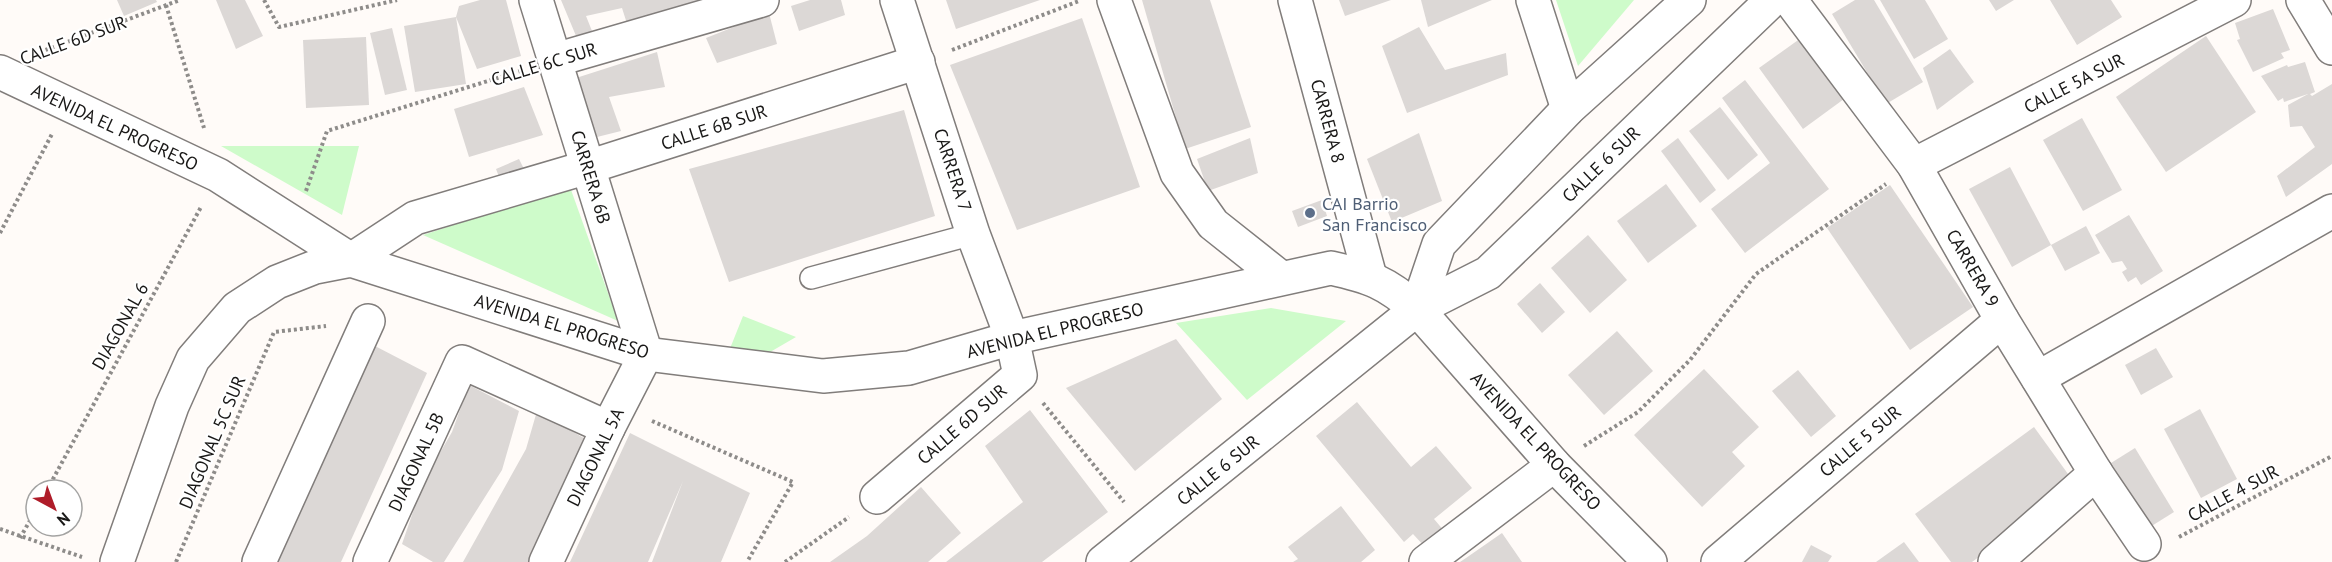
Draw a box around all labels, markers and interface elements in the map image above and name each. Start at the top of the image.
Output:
street label: CALLE 6D SUR [17,10,130,70]
street label: CALLE 6C SUR [488,37,600,91]
street label: CALLE 5A SUR [2020,48,2128,118]
street label: CARRERA 8 [1306,76,1350,166]
street label: AVENIDA EL PROGRESO [28,78,202,176]
street label: CALLE 6B SUR [658,99,770,155]
street label: CALLE 6 SUR [1557,121,1645,207]
street label: CARRERA 7 [929,126,977,214]
street label: CARRERA 6B [566,127,616,227]
place label: CAI Barrio San Francisco [1322,192,1427,236]
marker: CAI Barrio San Francisco [1303,206,1317,220]
street label: CARRERA 9 [1942,225,2004,311]
street label: DIAGONAL 6 [87,278,153,374]
street label: AVENIDA EL PROGRESO [472,288,652,364]
street label: AVENIDA EL PROGRESO [964,297,1146,363]
street label: AVENIDA EL PROGRESO [1466,367,1606,515]
street label: DIAGONAL 5C SUR [174,372,251,512]
street label: CALLE 6D SUR [912,378,1012,469]
street label: CALLE 5 SUR [1814,400,1906,482]
street label: DIAGONAL 5A [561,404,629,510]
street label: DIAGONAL 5B [383,409,449,515]
street label: CALLE 6 SUR [1172,429,1264,510]
street label: CALLE 4 SUR [2183,459,2283,527]
north arrow [24,478,84,538]
text: N [53,508,74,530]

